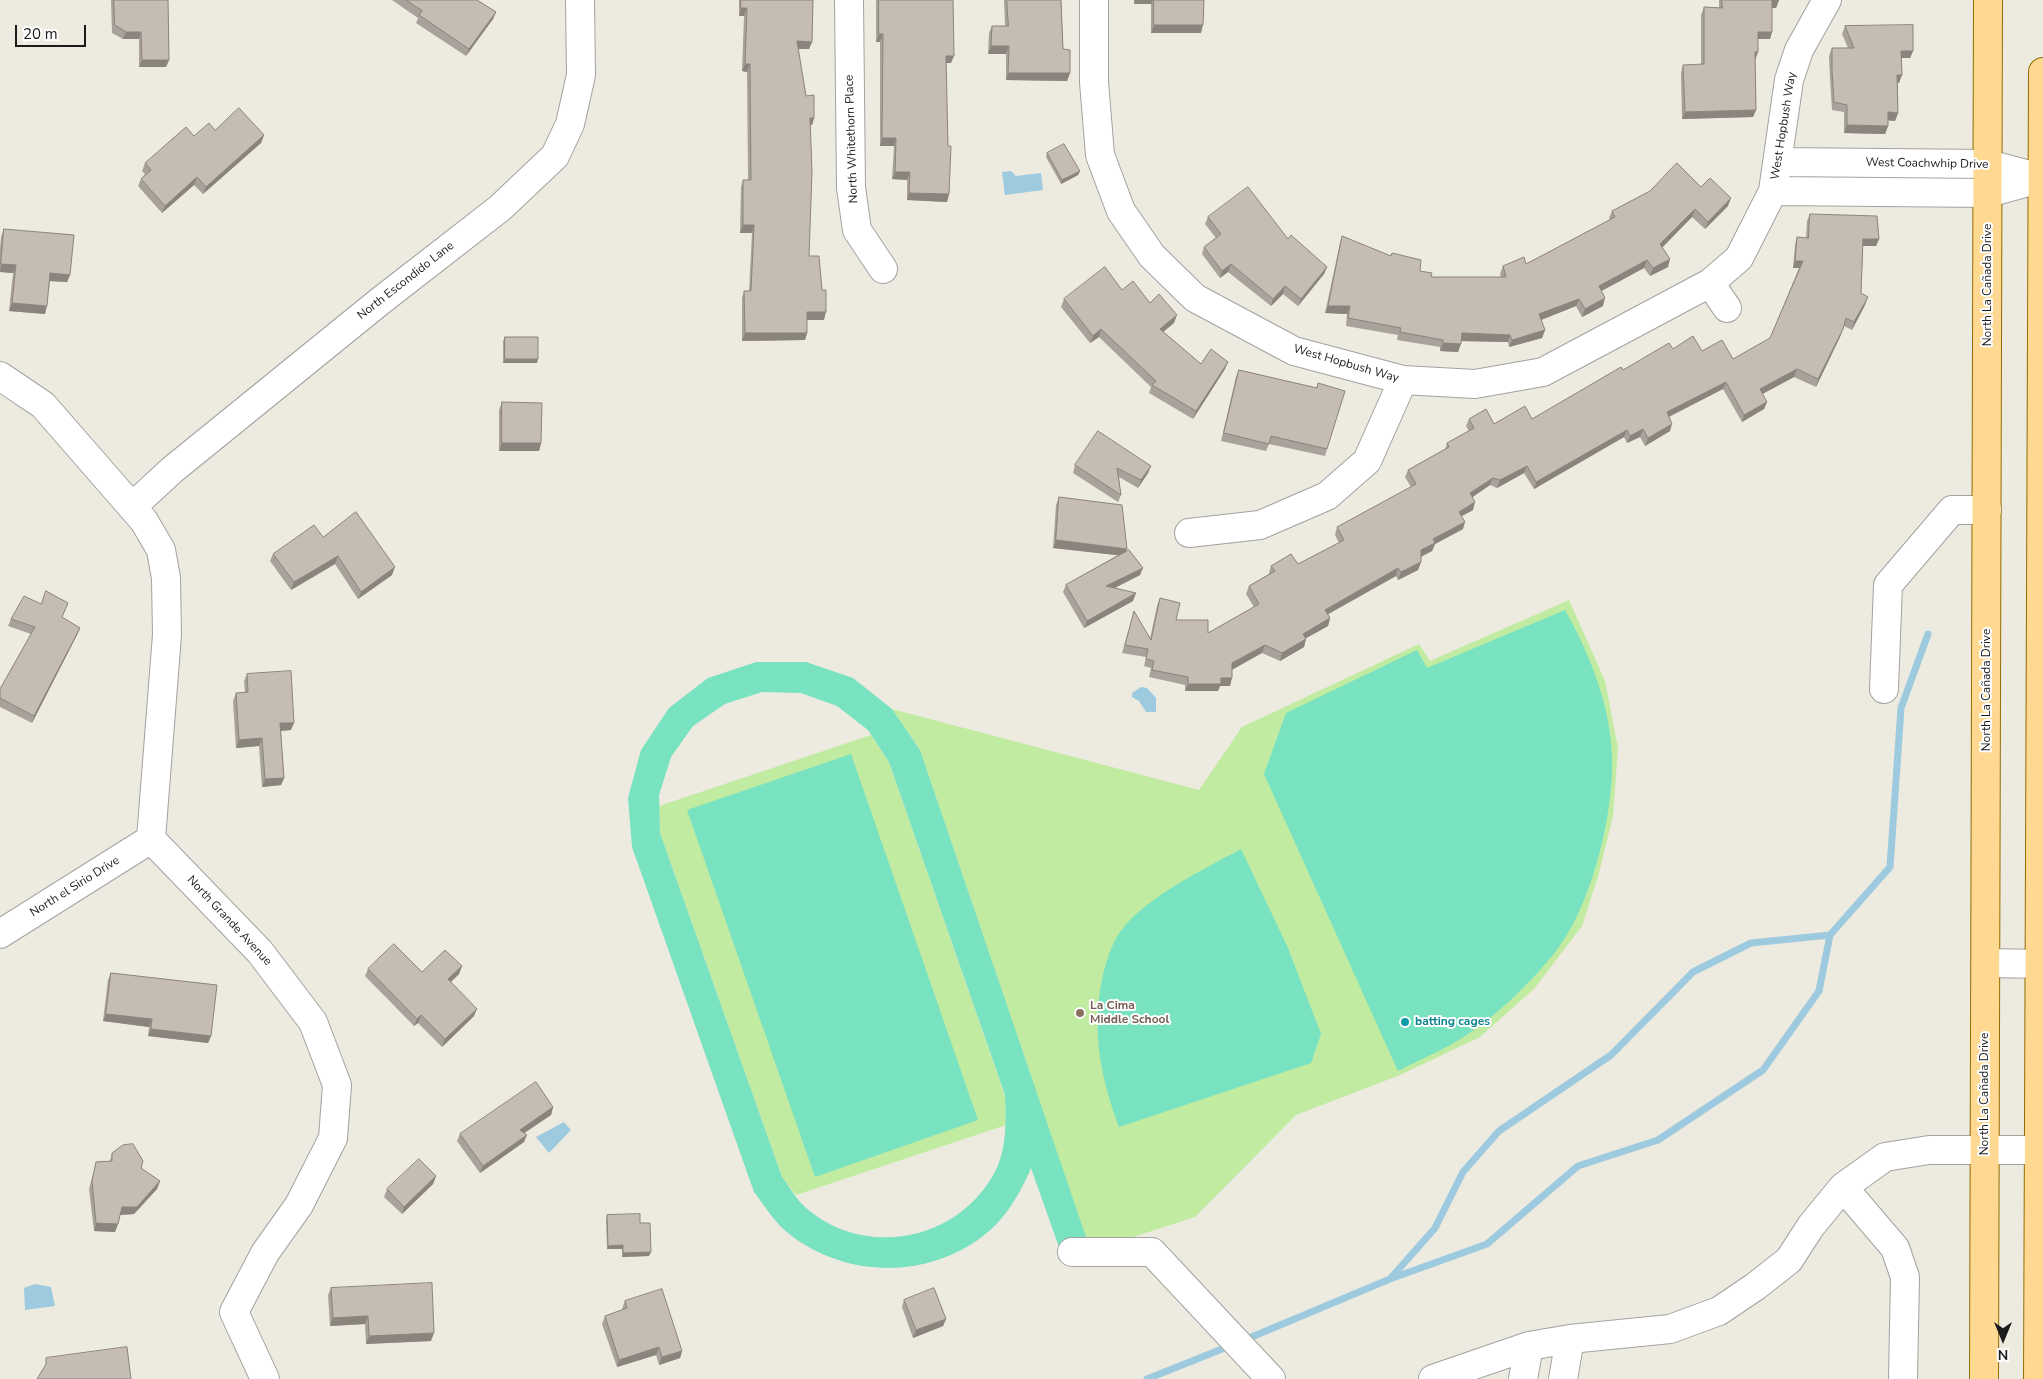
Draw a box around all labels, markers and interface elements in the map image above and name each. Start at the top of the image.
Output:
scale bar [18,15,89,47]
text: 20 m [23,24,58,44]
street label: West Hopbush Way [1768,71,1800,181]
street label: North Whitethorn Place [843,74,861,204]
street label: West Coachwhip Drive [1865,156,1989,172]
street label: North La Cañada Drive [1981,224,1995,346]
street label: North Escondido Lane [355,239,457,323]
street label: West Hopbush Way [1292,342,1400,386]
street label: North La Cañada Drive [1980,629,1994,751]
street label: North el Sirio Drive [28,854,122,920]
street label: North Grande Avenue [184,873,274,969]
place label: La Cima Middle School [1090,999,1169,1027]
marker: La Cima Middle School [1074,1007,1086,1019]
place label: batting cages [1415,1015,1490,1029]
marker: batting cages [1399,1016,1411,1028]
street label: North La Cañada Drive [1978,1033,1992,1155]
north arrow [1978,1314,2028,1364]
text: N [1998,1345,2008,1364]

